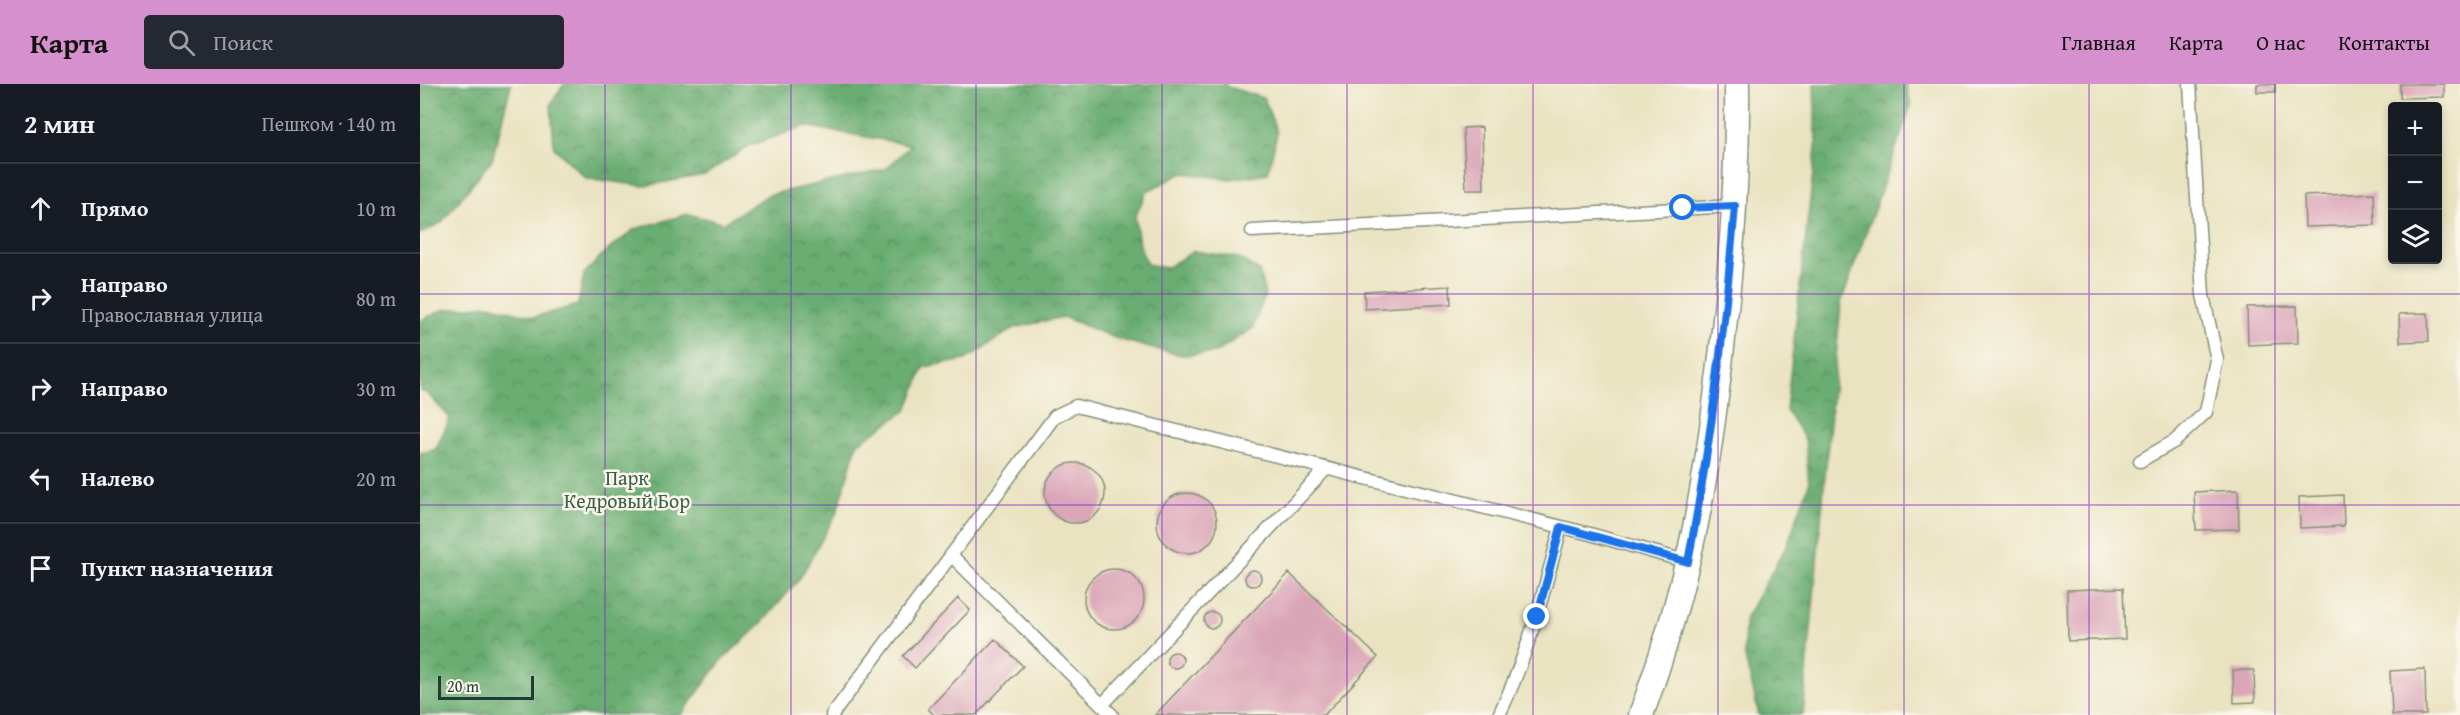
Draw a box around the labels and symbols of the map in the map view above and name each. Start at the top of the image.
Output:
route start [1669,194,1695,220]
park label: Парк Кедровый Бор [564,463,690,515]
route end [1523,603,1549,629]
scale bar [438,673,534,700]

